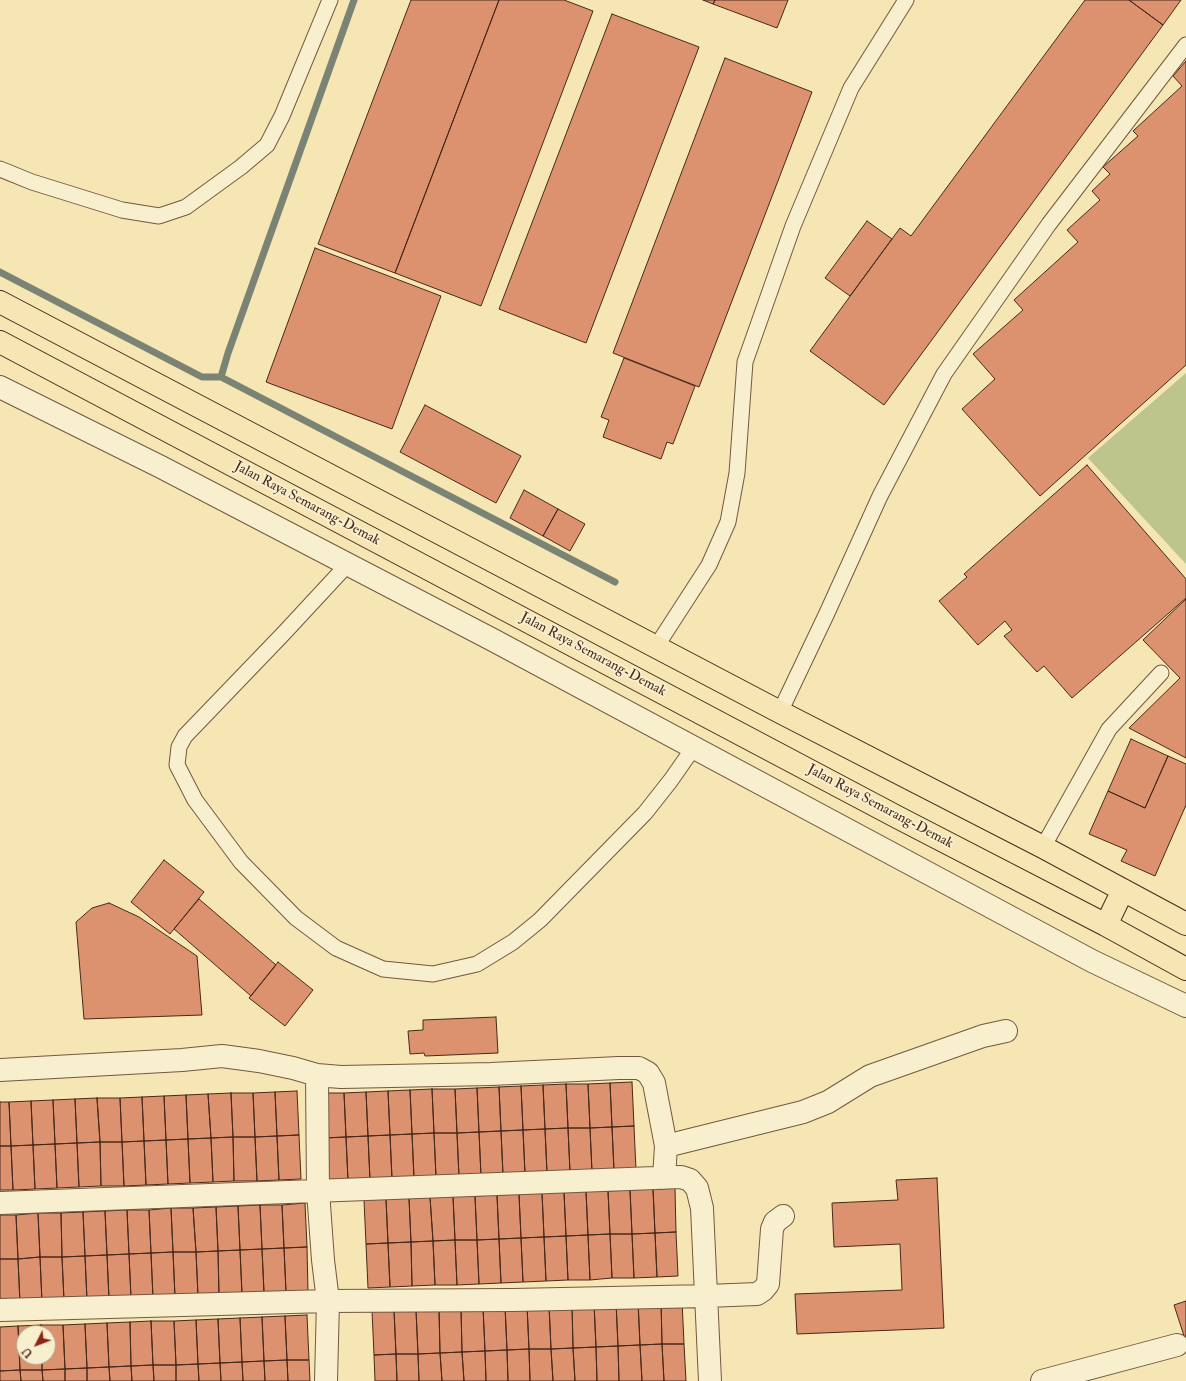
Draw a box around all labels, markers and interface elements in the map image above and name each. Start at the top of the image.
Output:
street label: Jalan Raya Semarang-Demak [231,458,383,550]
street label: Jalan Raya Semarang-Demak [517,609,669,701]
street label: Jalan Raya Semarang-Demak [804,761,956,853]
north arrow [16,1325,56,1365]
text: U [20,1345,35,1360]

